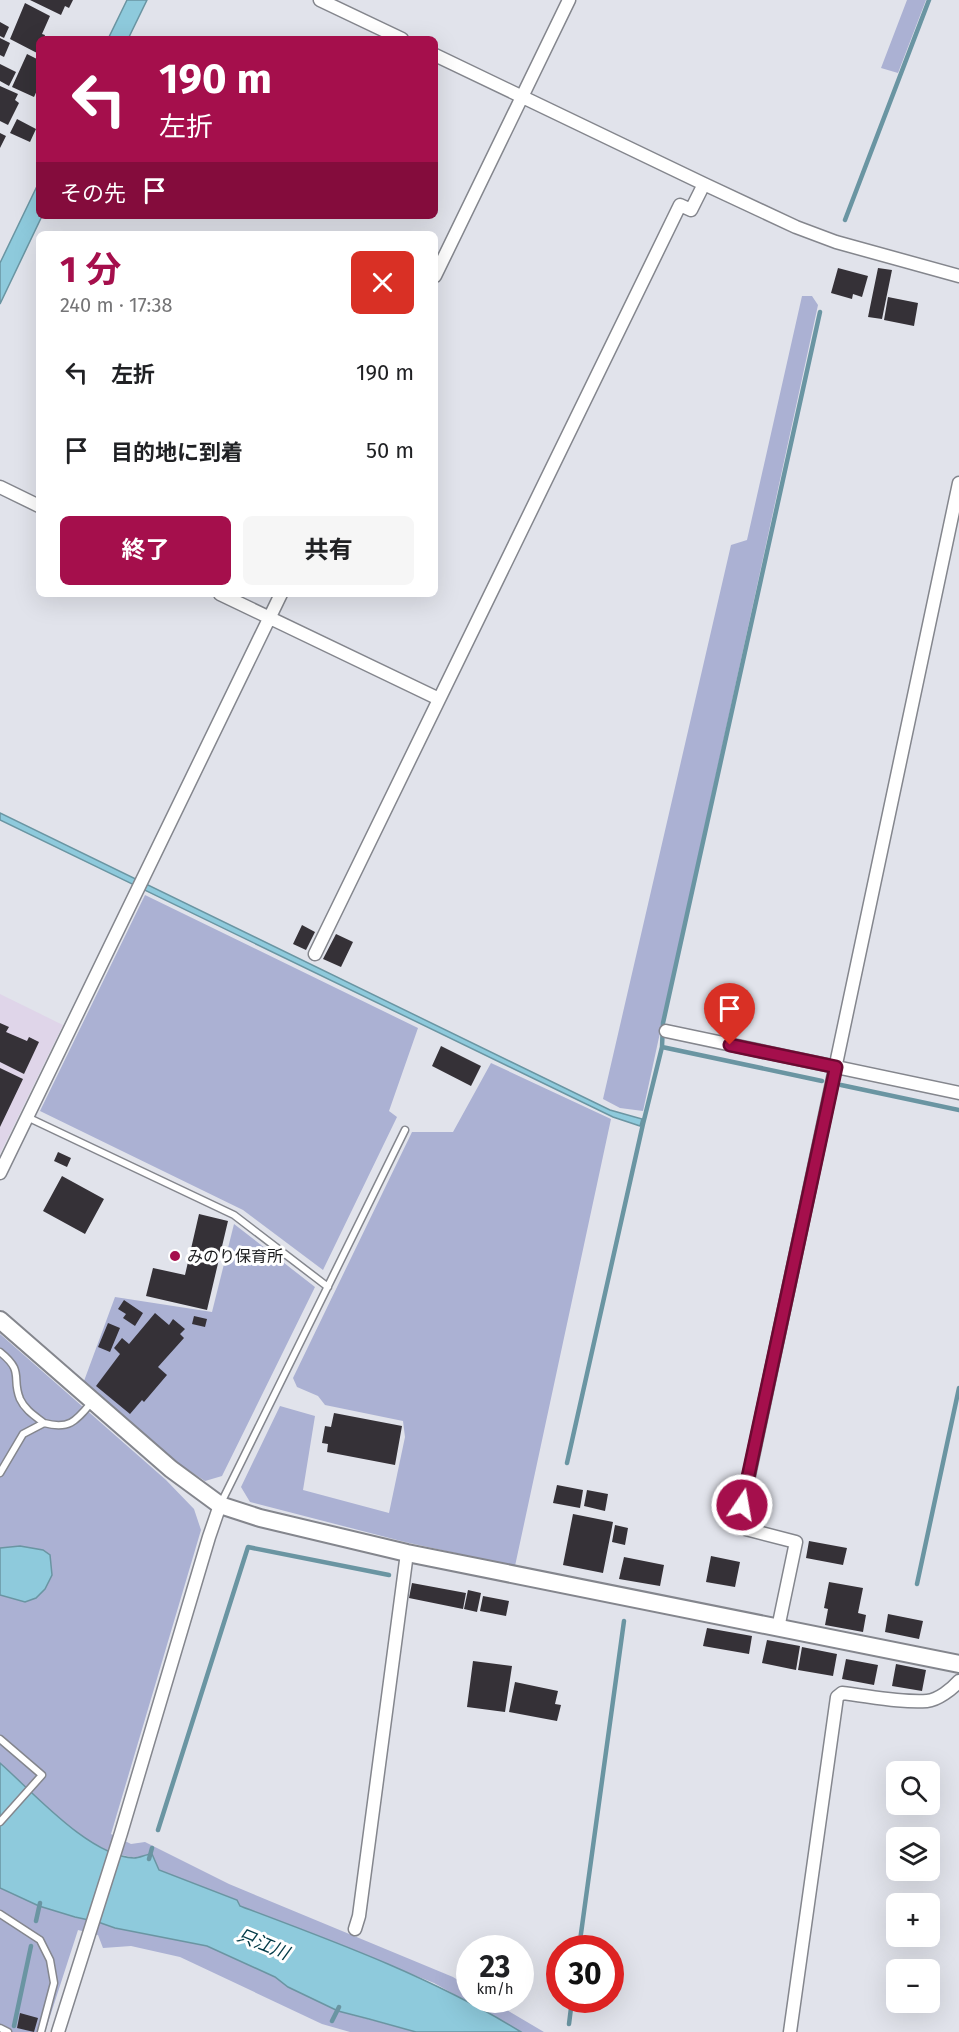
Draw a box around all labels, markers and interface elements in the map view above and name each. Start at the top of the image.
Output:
text: 190 m [159,54,272,104]
icon: left [60,60,138,138]
text: 左折 [159,111,213,143]
icon: arrive [138,174,171,207]
text: その先 [60,180,126,207]
text: 1 分 [60,248,121,292]
button: close [351,251,414,314]
text: 240 m · 17:38 [60,293,173,317]
icon: left [60,356,93,389]
text: 190 m [356,359,414,386]
text: 左折 [111,361,155,388]
icon: arrive [60,434,93,467]
text: 50 m [366,437,414,464]
text: 目的地に到着 [111,439,243,466]
button: 終了 [60,516,231,585]
button: 共有 [243,516,414,585]
pin [704,983,755,1045]
icon: arrive [713,992,746,1025]
place label: みのり保育所 [187,1247,283,1266]
marker: みのり保育所 [168,1249,182,1263]
position arrow [710,1473,774,1537]
map controls [886,1761,940,2013]
button: search [886,1761,940,1815]
button: layers [886,1827,940,1881]
button: + [886,1893,940,1947]
water label: 只江川 [234,1924,294,1965]
speed limit sign: 30 [546,1935,624,2013]
text: 23 [480,1949,510,1985]
button: − [886,1959,940,2013]
text: km/h [476,1980,514,1998]

